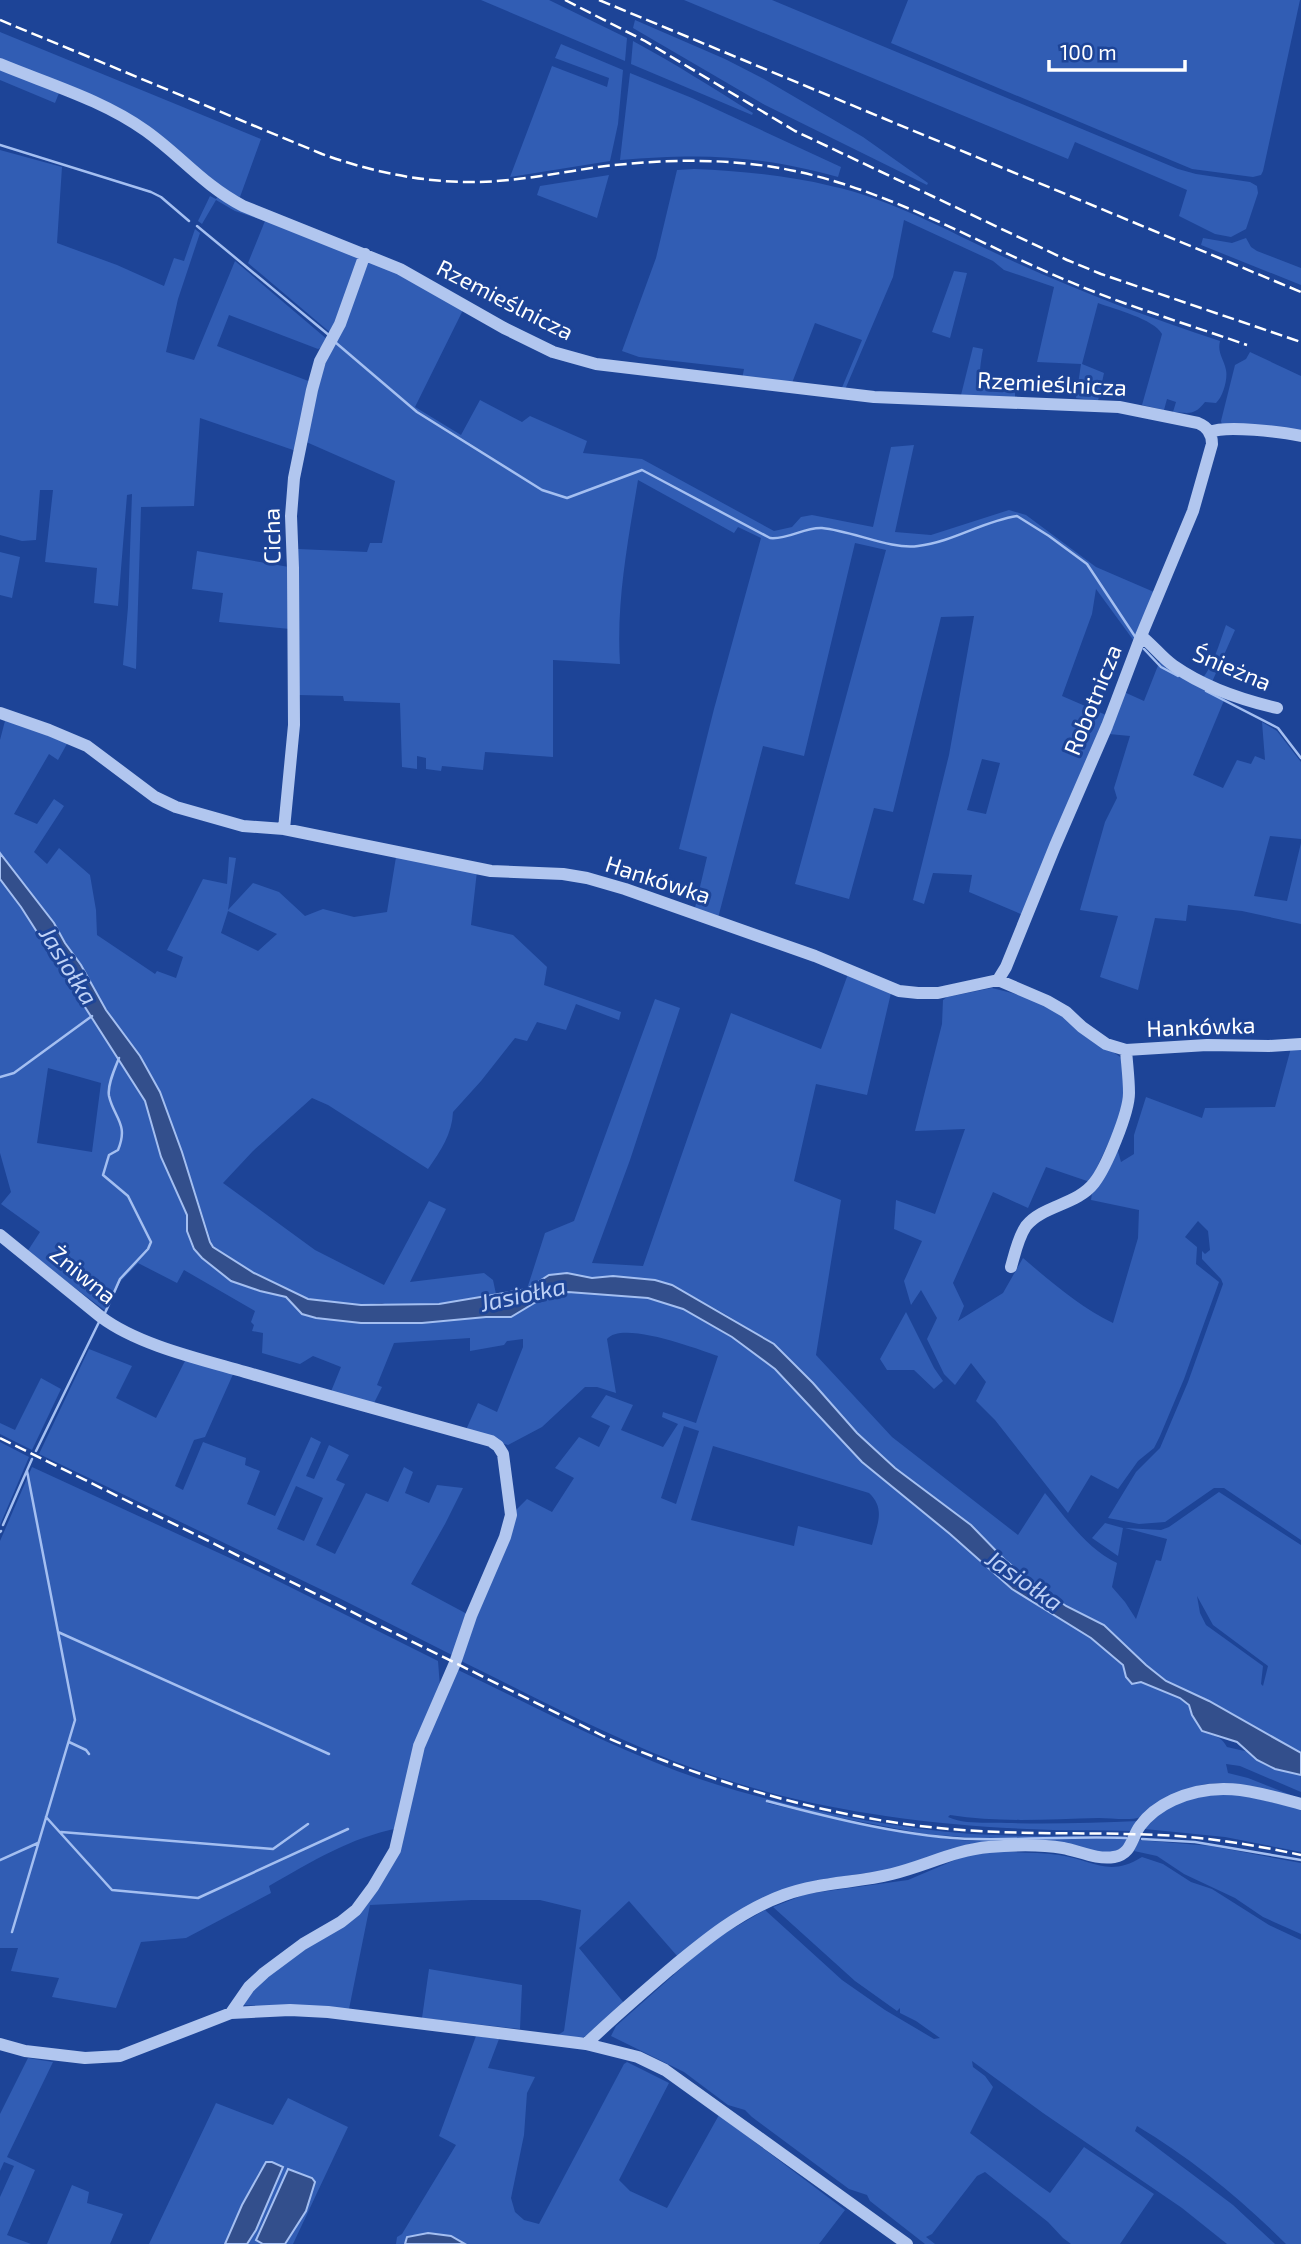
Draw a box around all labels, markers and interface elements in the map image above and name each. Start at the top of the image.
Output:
scale bar [1049,28,1186,72]
text: 100 m [1060,39,1117,64]
street label: Rzemieślnicza [432,253,578,346]
street label: Rzemieślnicza [977,365,1128,401]
street label: Cicha [257,508,285,564]
street label: Śnieżna [1189,638,1276,696]
street label: Robotnicza [1057,640,1127,759]
street label: Hankówka [602,849,714,909]
water label: Jasiołka [33,920,105,1010]
street label: Hankówka [1146,1010,1256,1042]
street label: Żniwna [45,1239,122,1309]
water label: Jasiołka [476,1270,568,1317]
water label: Jasiołka [980,1542,1069,1617]

